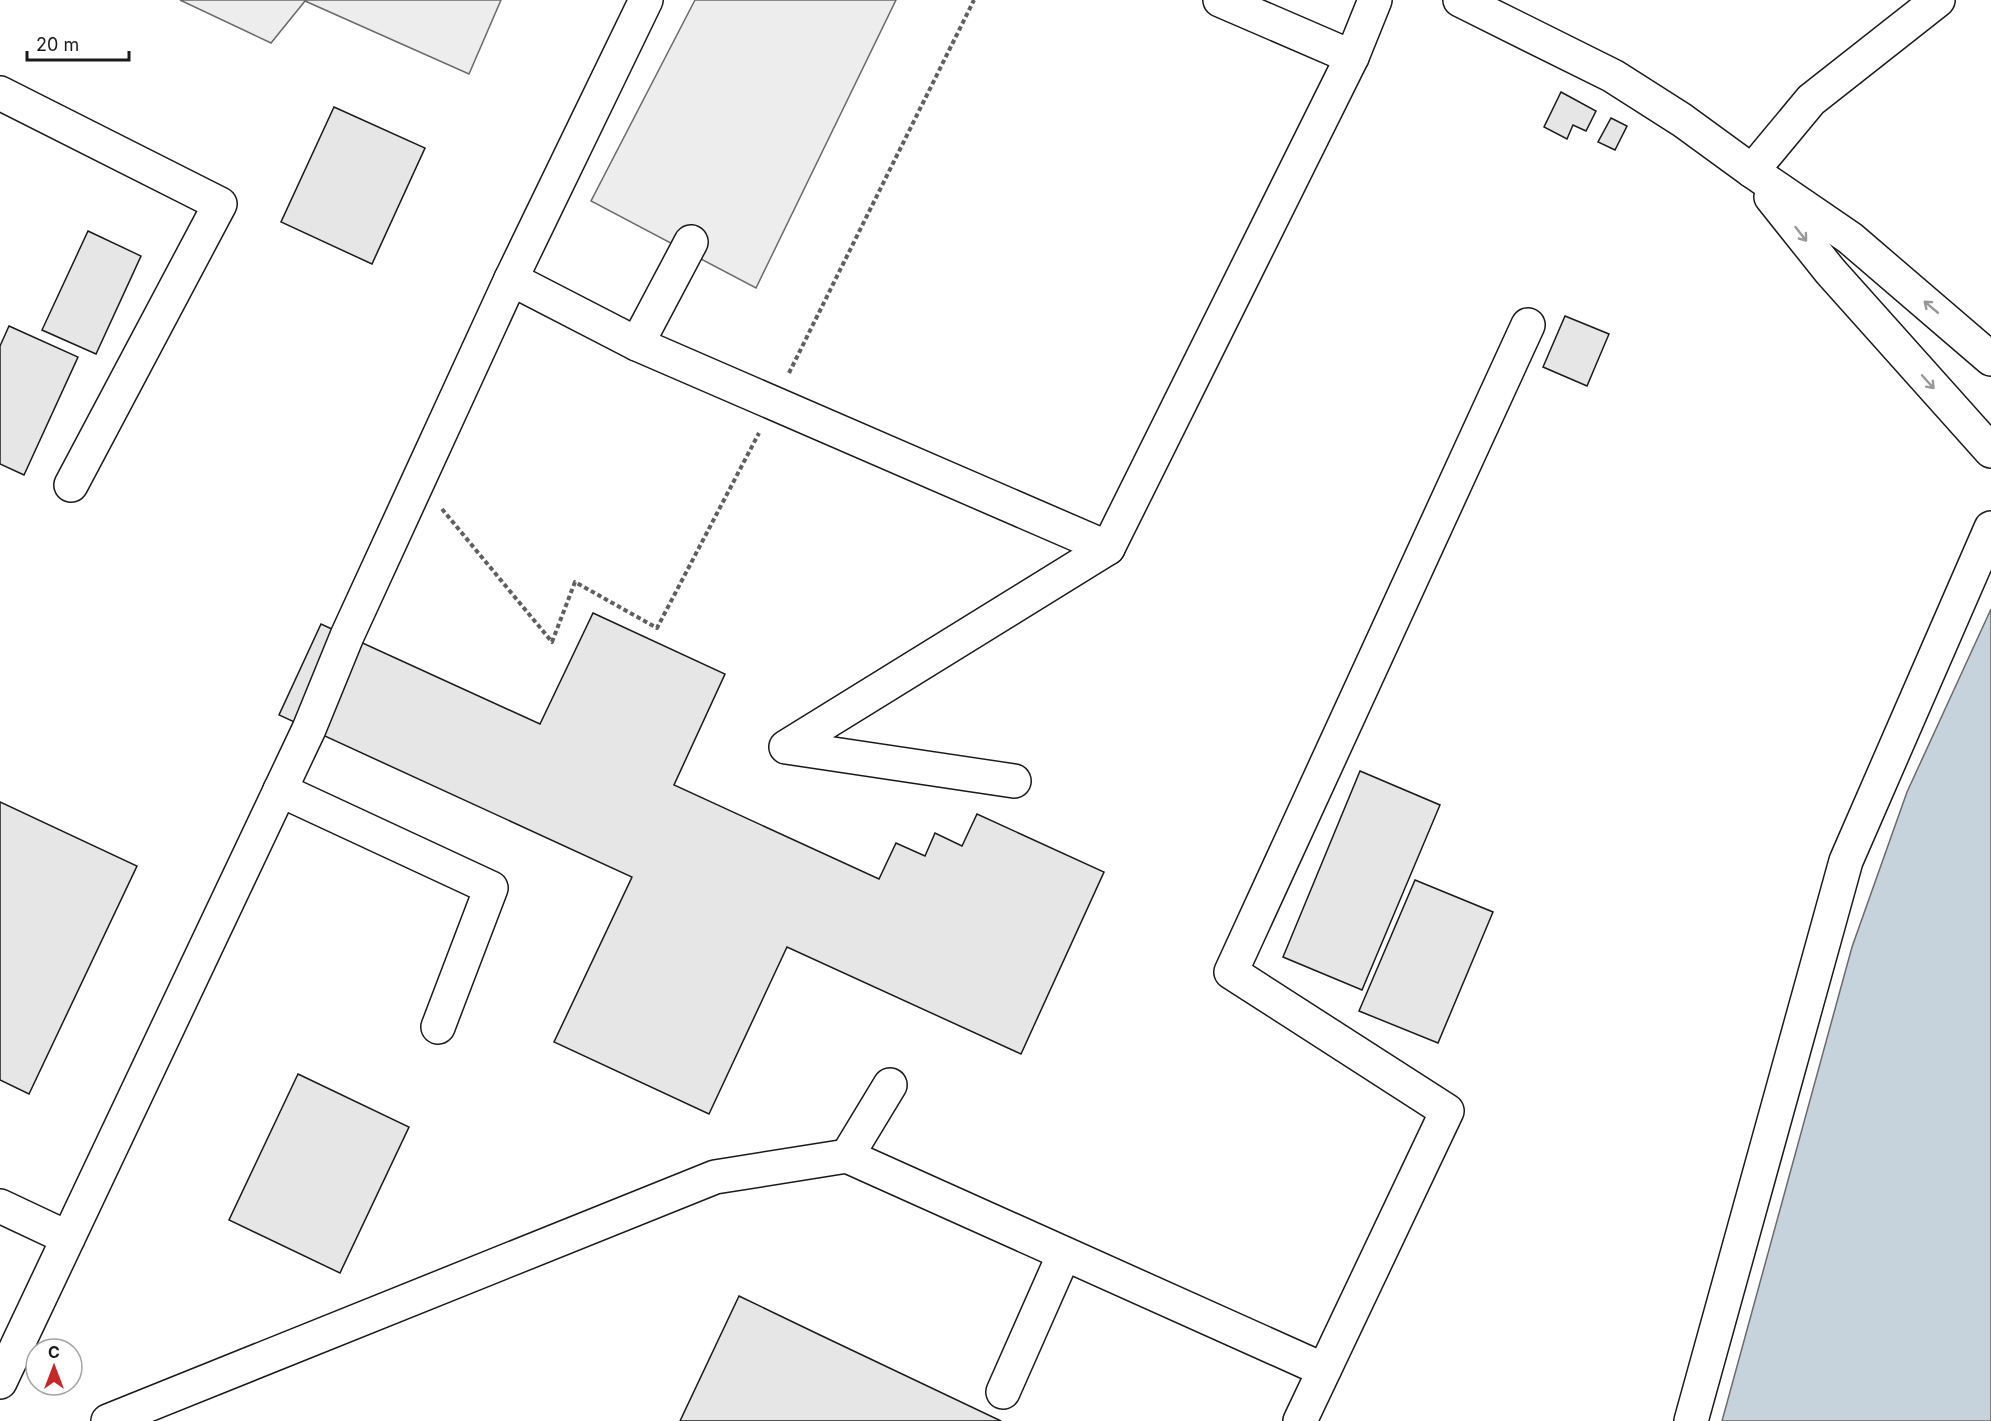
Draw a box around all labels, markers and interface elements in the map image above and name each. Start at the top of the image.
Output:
scale bar [27,24,129,62]
text: 20 m [36,34,79,55]
one-way arrow [1794,226,1807,242]
one-way arrow [1924,300,1939,314]
one-way arrow [1921,374,1935,389]
north arrow [24,1337,84,1397]
text: С [48,1342,60,1362]

